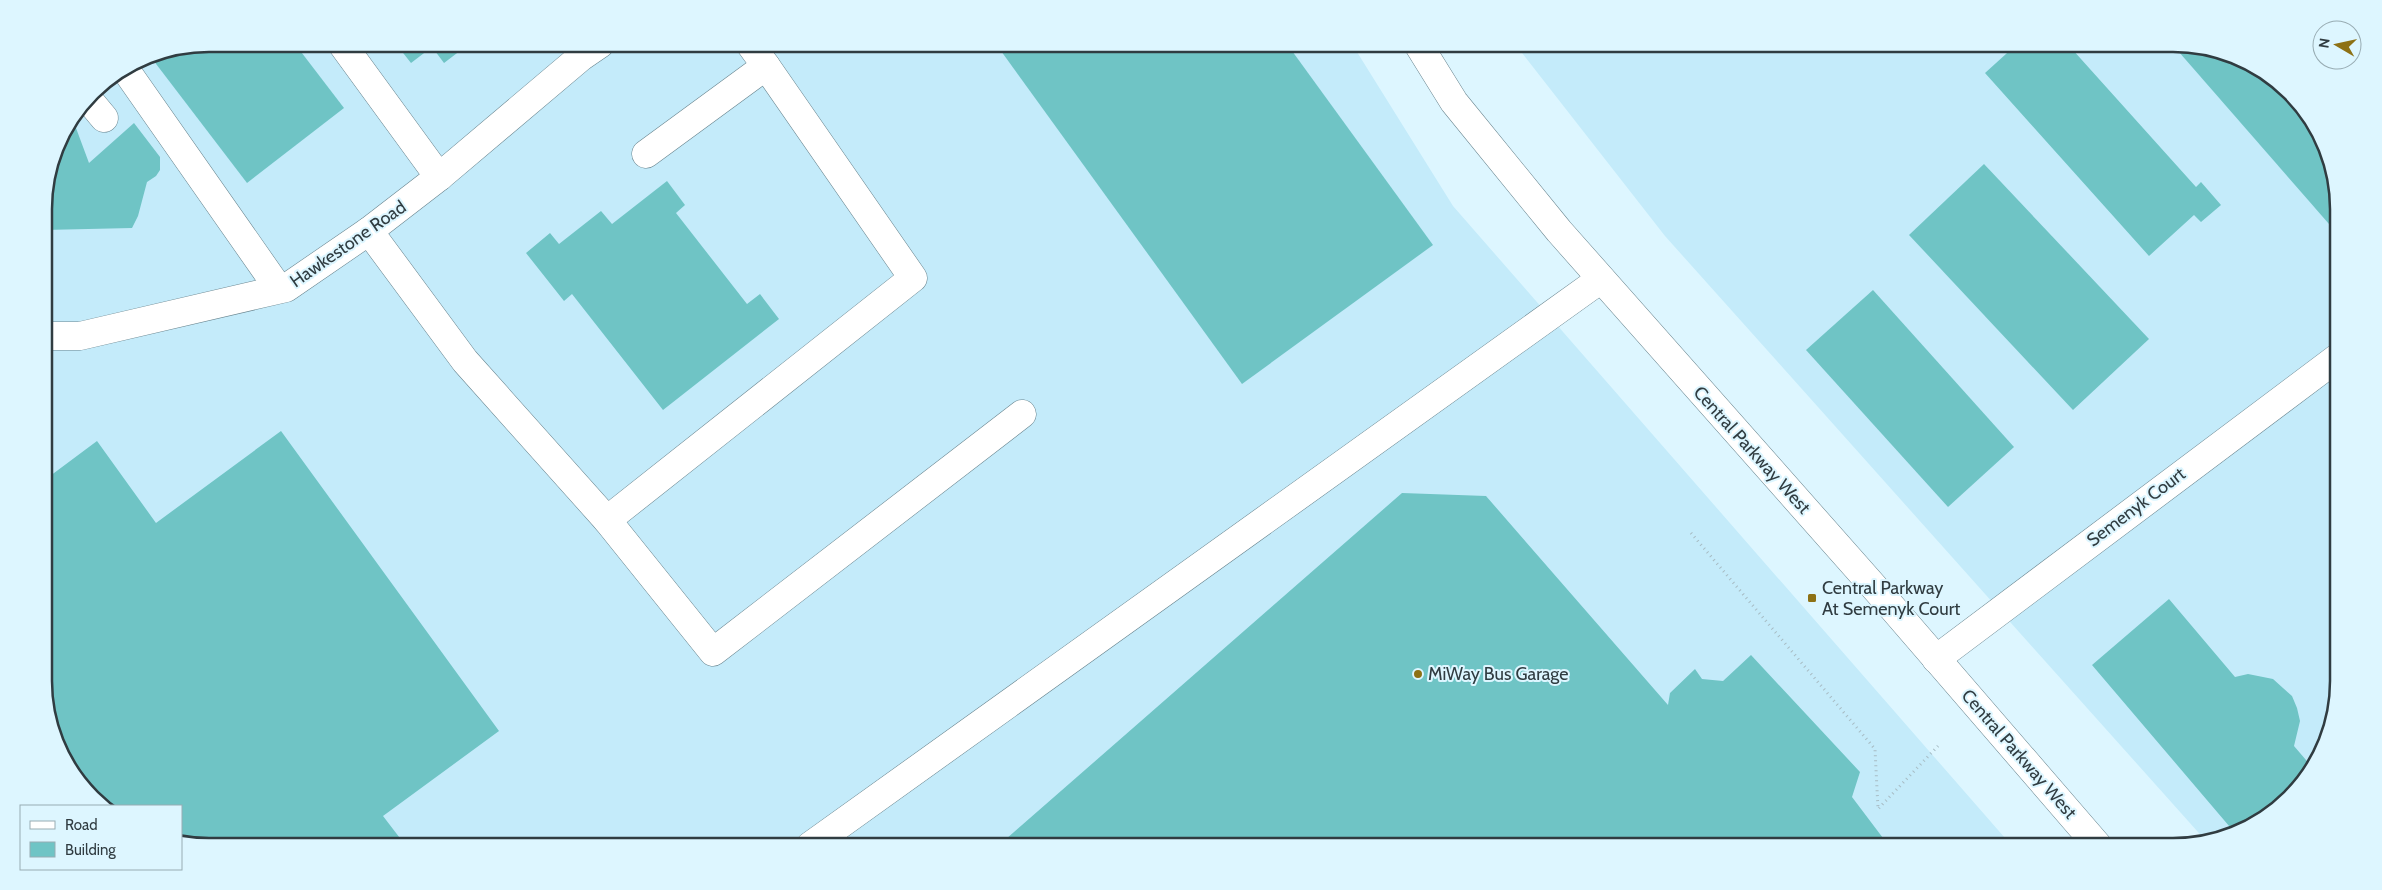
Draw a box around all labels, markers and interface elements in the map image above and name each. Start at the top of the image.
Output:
north arrow [2312,20,2362,70]
text: N [2314,37,2334,49]
street label: Hawkestone Road [286,196,410,292]
street label: Central Parkway West [1689,382,1815,518]
street label: Semenyk Court [2082,463,2190,551]
place label: Central Parkway At Semenyk Court [1822,577,1960,620]
marker: Central Parkway At Semenyk Court [1806,592,1818,604]
place label: MiWay Bus Garage [1428,663,1569,685]
marker: MiWay Bus Garage [1412,668,1424,680]
street label: Central Parkway West [1957,685,2081,823]
legend [20,805,182,870]
text: Road [65,816,98,834]
text: Building [65,841,116,859]

